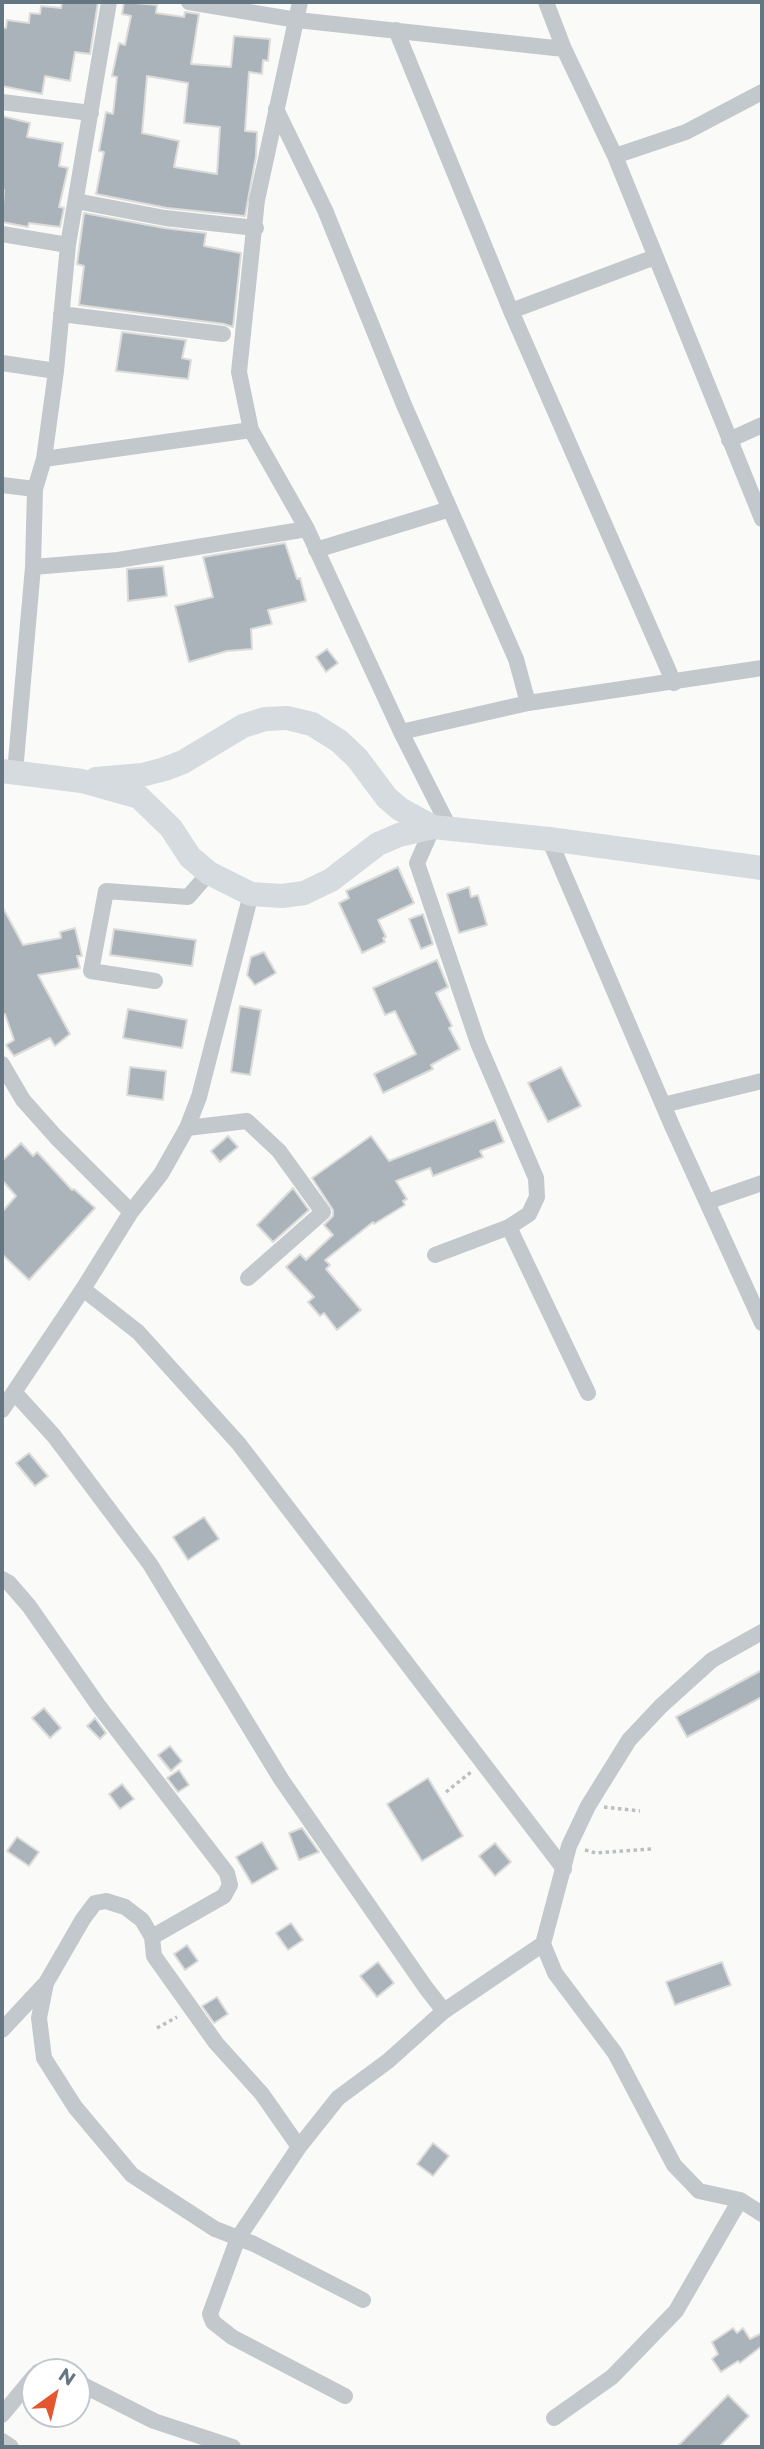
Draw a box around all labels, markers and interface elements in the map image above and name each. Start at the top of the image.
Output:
north arrow [21,2358,91,2428]
text: N [54,2363,80,2391]

